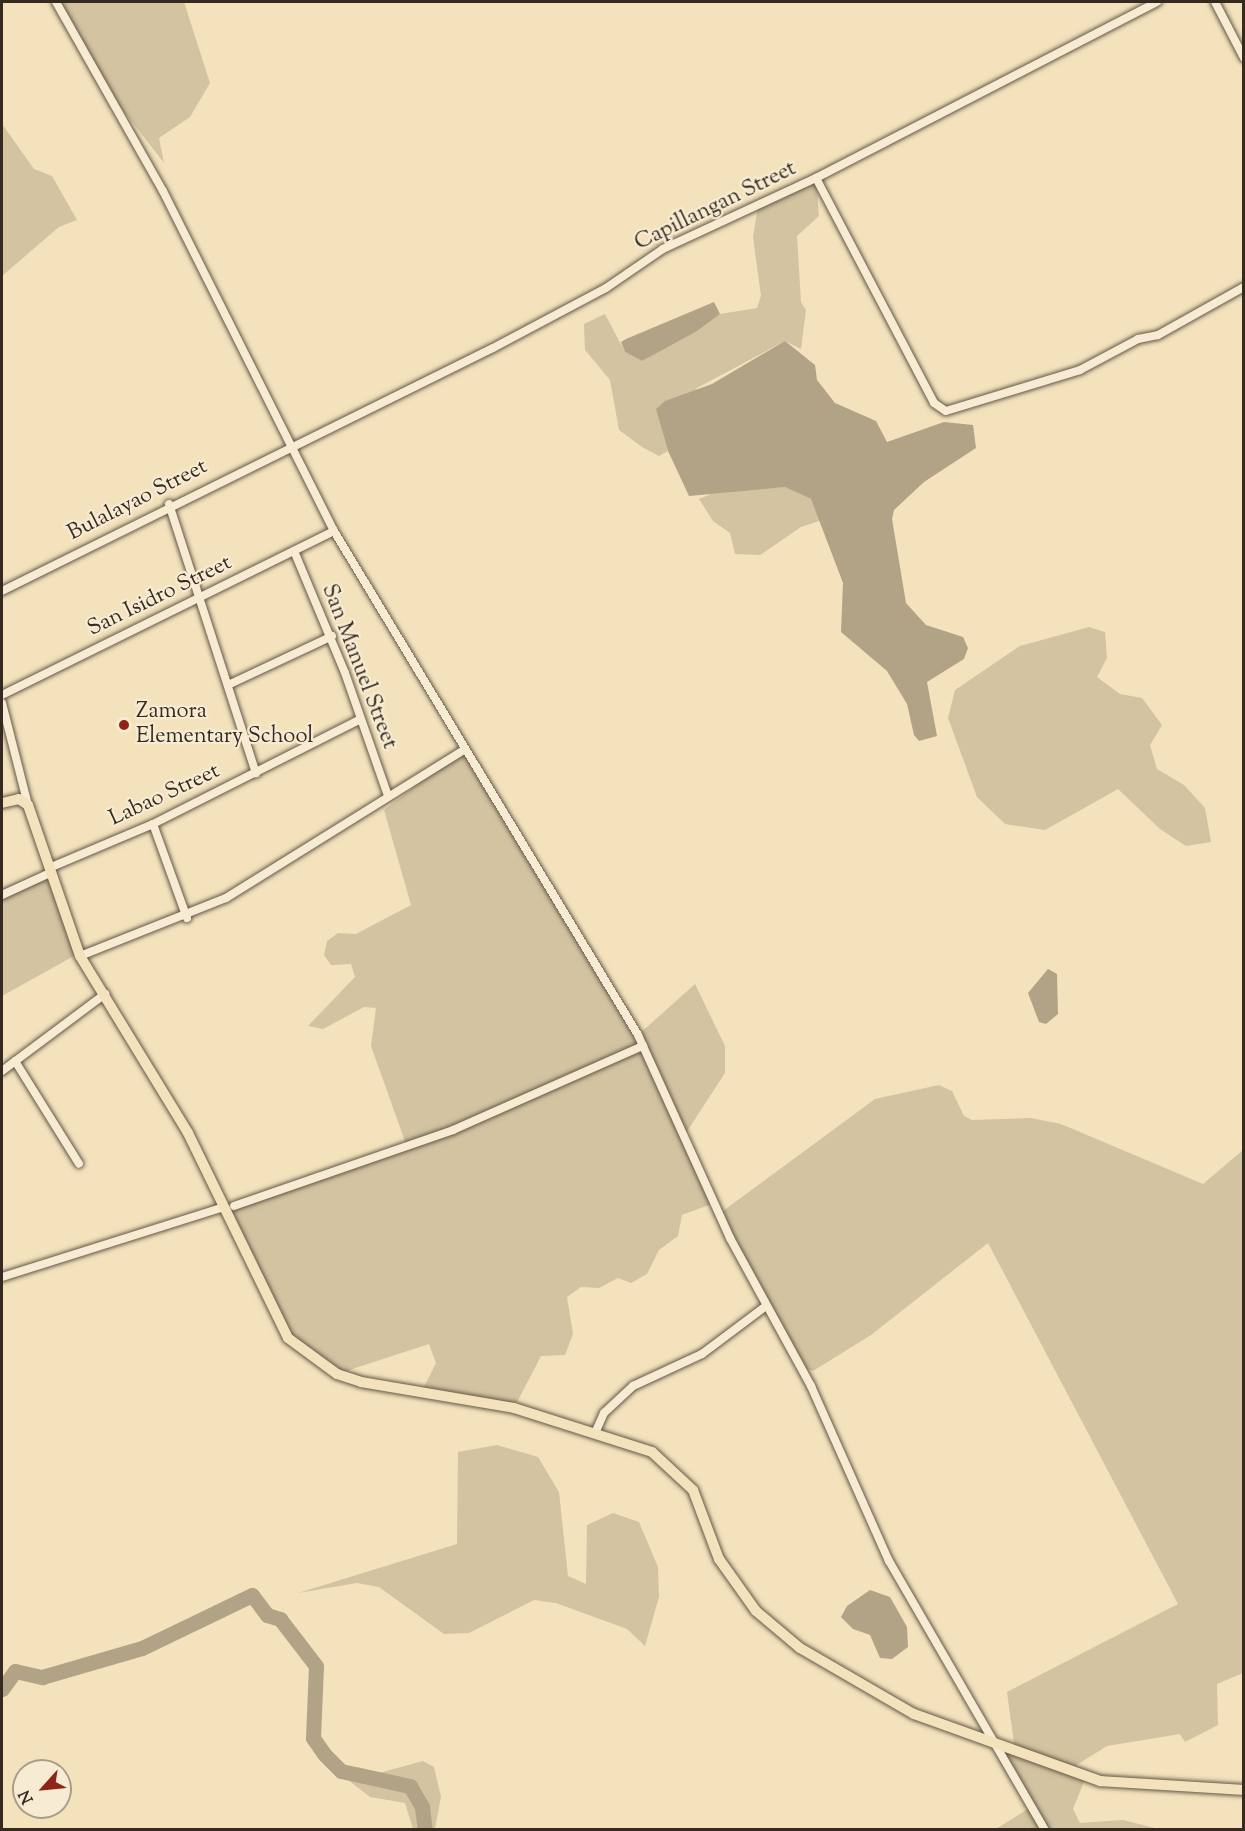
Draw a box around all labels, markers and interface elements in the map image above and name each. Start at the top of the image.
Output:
street label: Capillangan Street [631,156,801,258]
street label: Bulalayao Street [64,454,212,548]
street label: San Isidro Street [84,551,236,643]
street label: San Manuel Street [314,581,402,753]
place label: Zamora Elementary School [136,699,313,750]
marker: Zamora Elementary School [117,718,131,732]
street label: Labao Street [106,759,224,833]
north arrow [12,1759,72,1819]
text: N [14,1786,40,1807]

